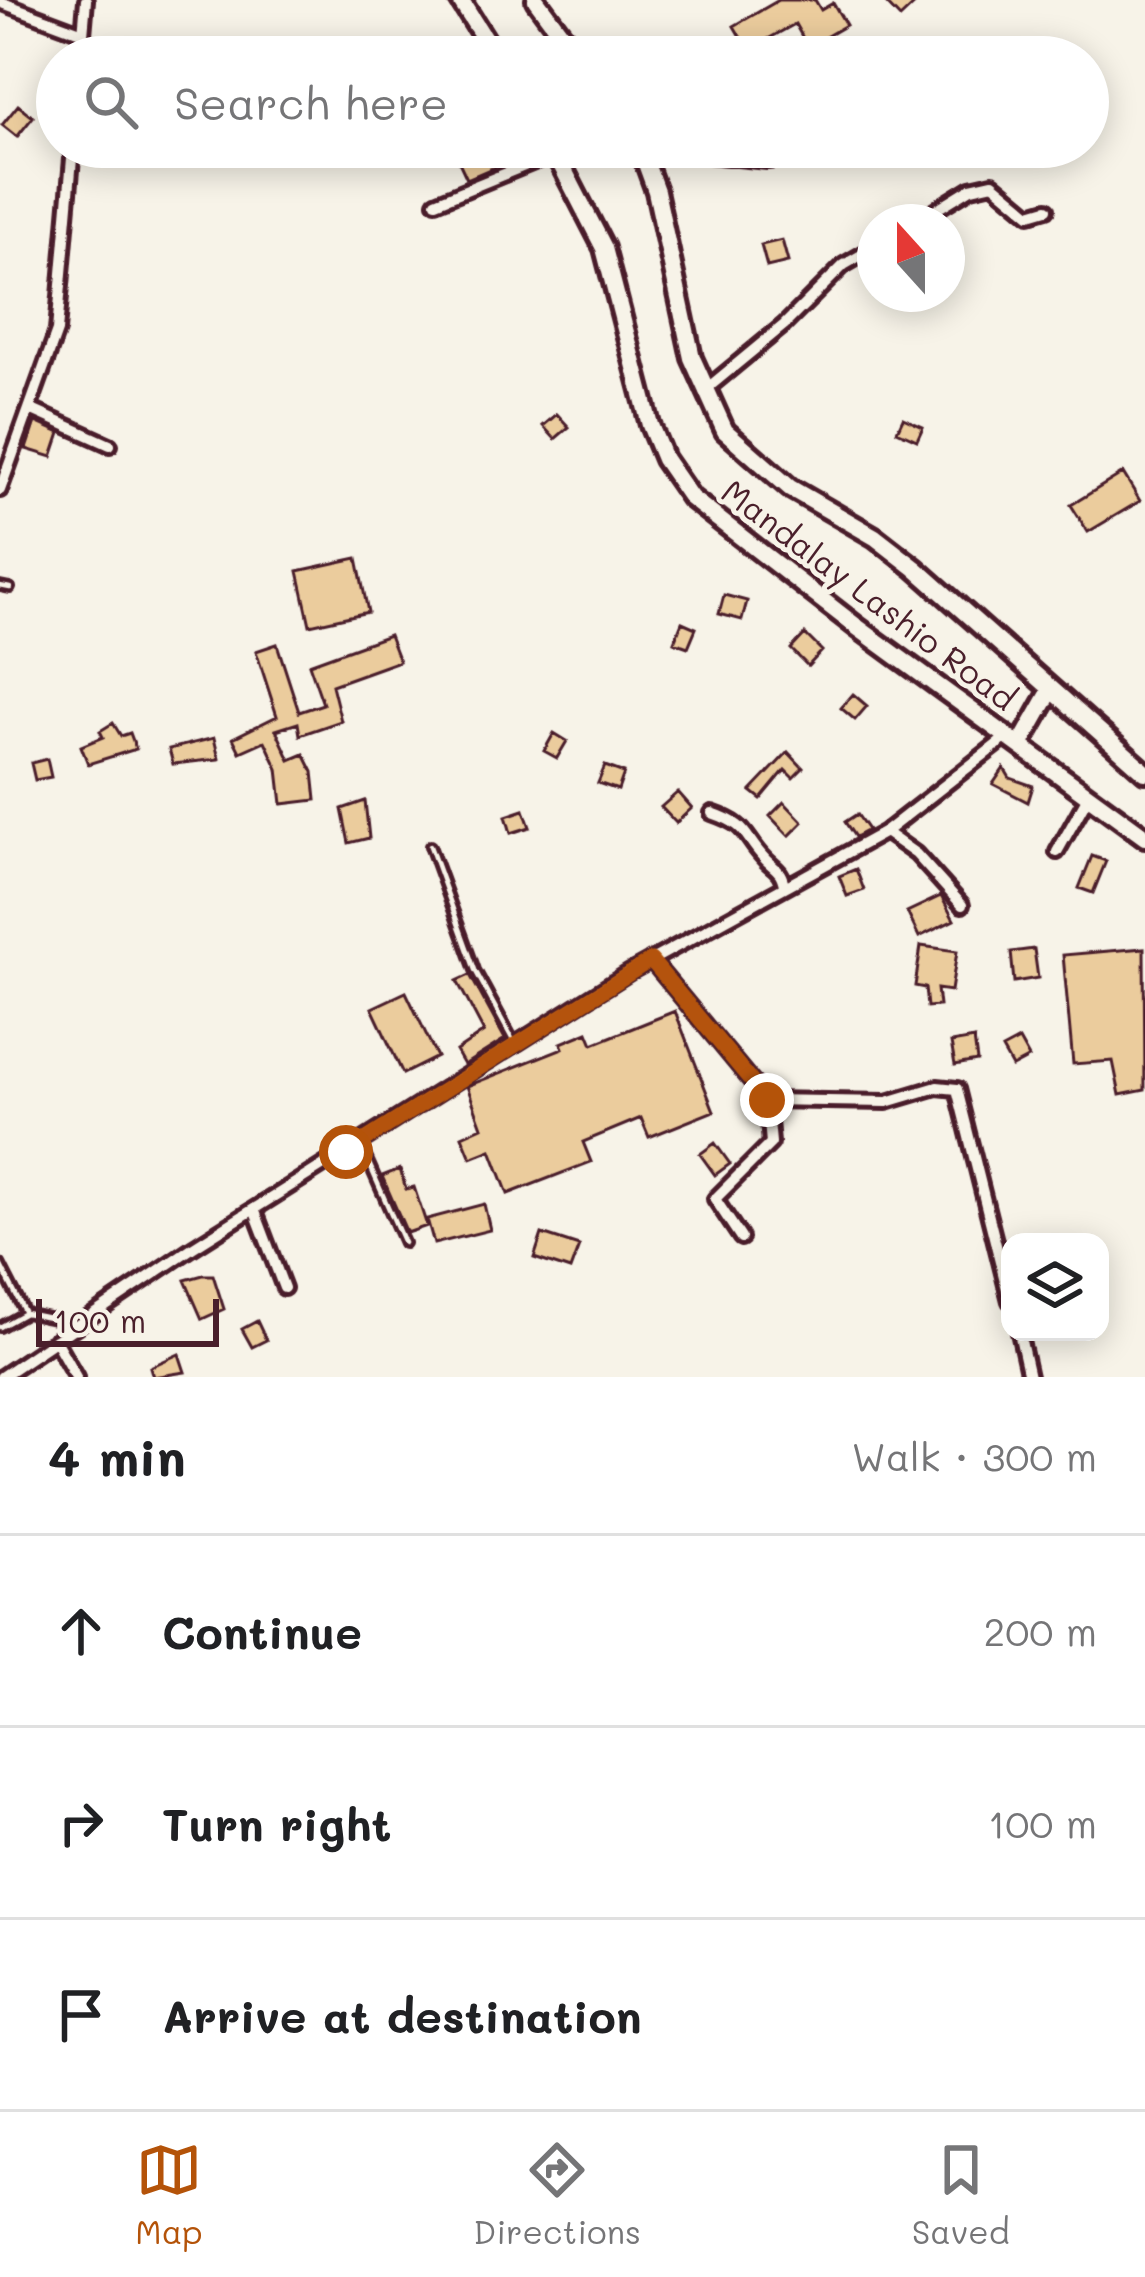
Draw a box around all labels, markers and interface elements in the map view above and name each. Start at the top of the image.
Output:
search box [36,36,1109,168]
icon: search [78,69,144,135]
text: Search here [174,73,448,131]
north arrow [857,204,965,312]
street label: Mandalay Lashio Road [713,469,1026,720]
route end [740,1073,794,1127]
route start [319,1125,373,1179]
map controls [1001,1233,1109,1341]
button: layers [1001,1233,1109,1341]
scale bar [36,1293,219,1346]
text: 100 m [54,1298,146,1341]
text: 4 min [48,1422,186,1489]
text: Walk · 300 m [851,1430,1097,1481]
icon: ahead [48,1598,114,1664]
text: Continue [162,1602,362,1660]
text: 200 m [984,1605,1097,1656]
icon: right [48,1790,114,1856]
text: Turn right [162,1794,391,1852]
text: 100 m [988,1797,1097,1848]
icon: arrive [48,1982,114,2048]
text: Arrive at destination [162,1986,642,2044]
tab: Map [135,2137,203,2252]
tab: Directions [473,2137,641,2252]
tab: Saved [912,2137,1010,2252]

